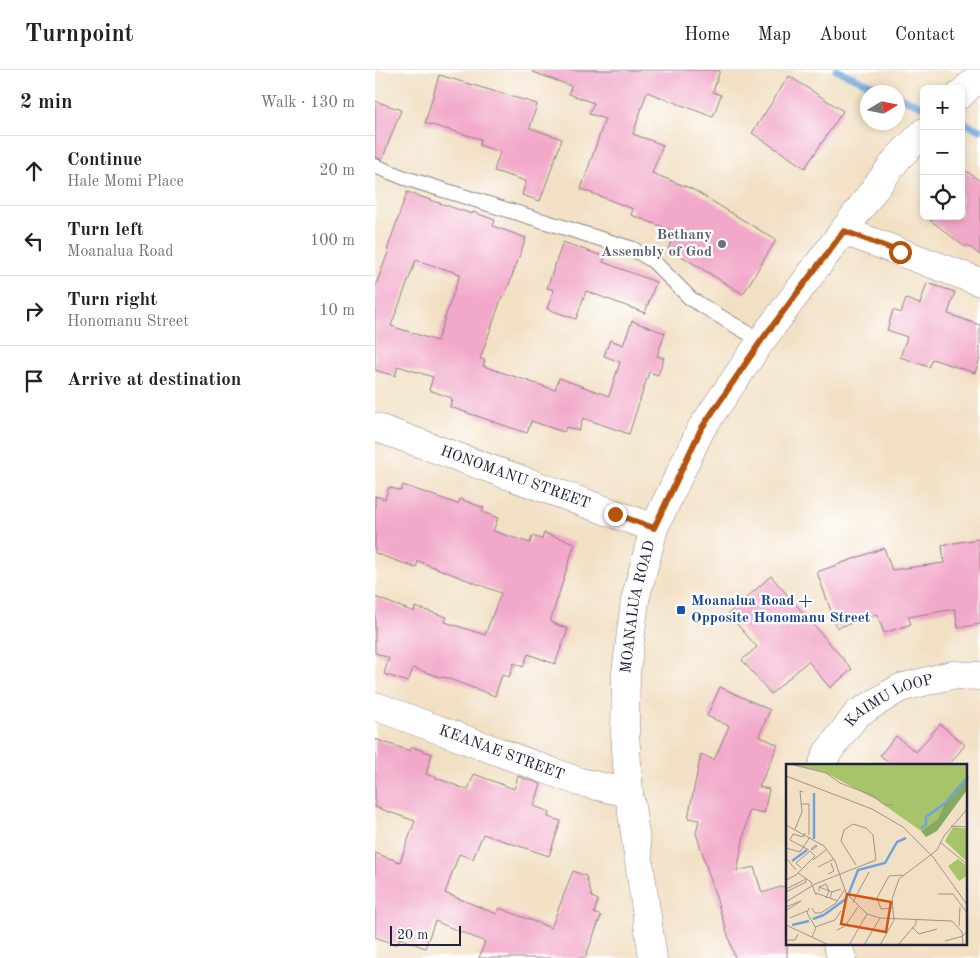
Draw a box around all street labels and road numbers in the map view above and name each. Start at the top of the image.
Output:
street label: HONOMANU STREET [438,444,592,512]
street label: MOANALUA ROAD [619,539,658,674]
street label: KAIMU LOOP [842,672,935,730]
street label: KEANAE STREET [437,723,566,783]

